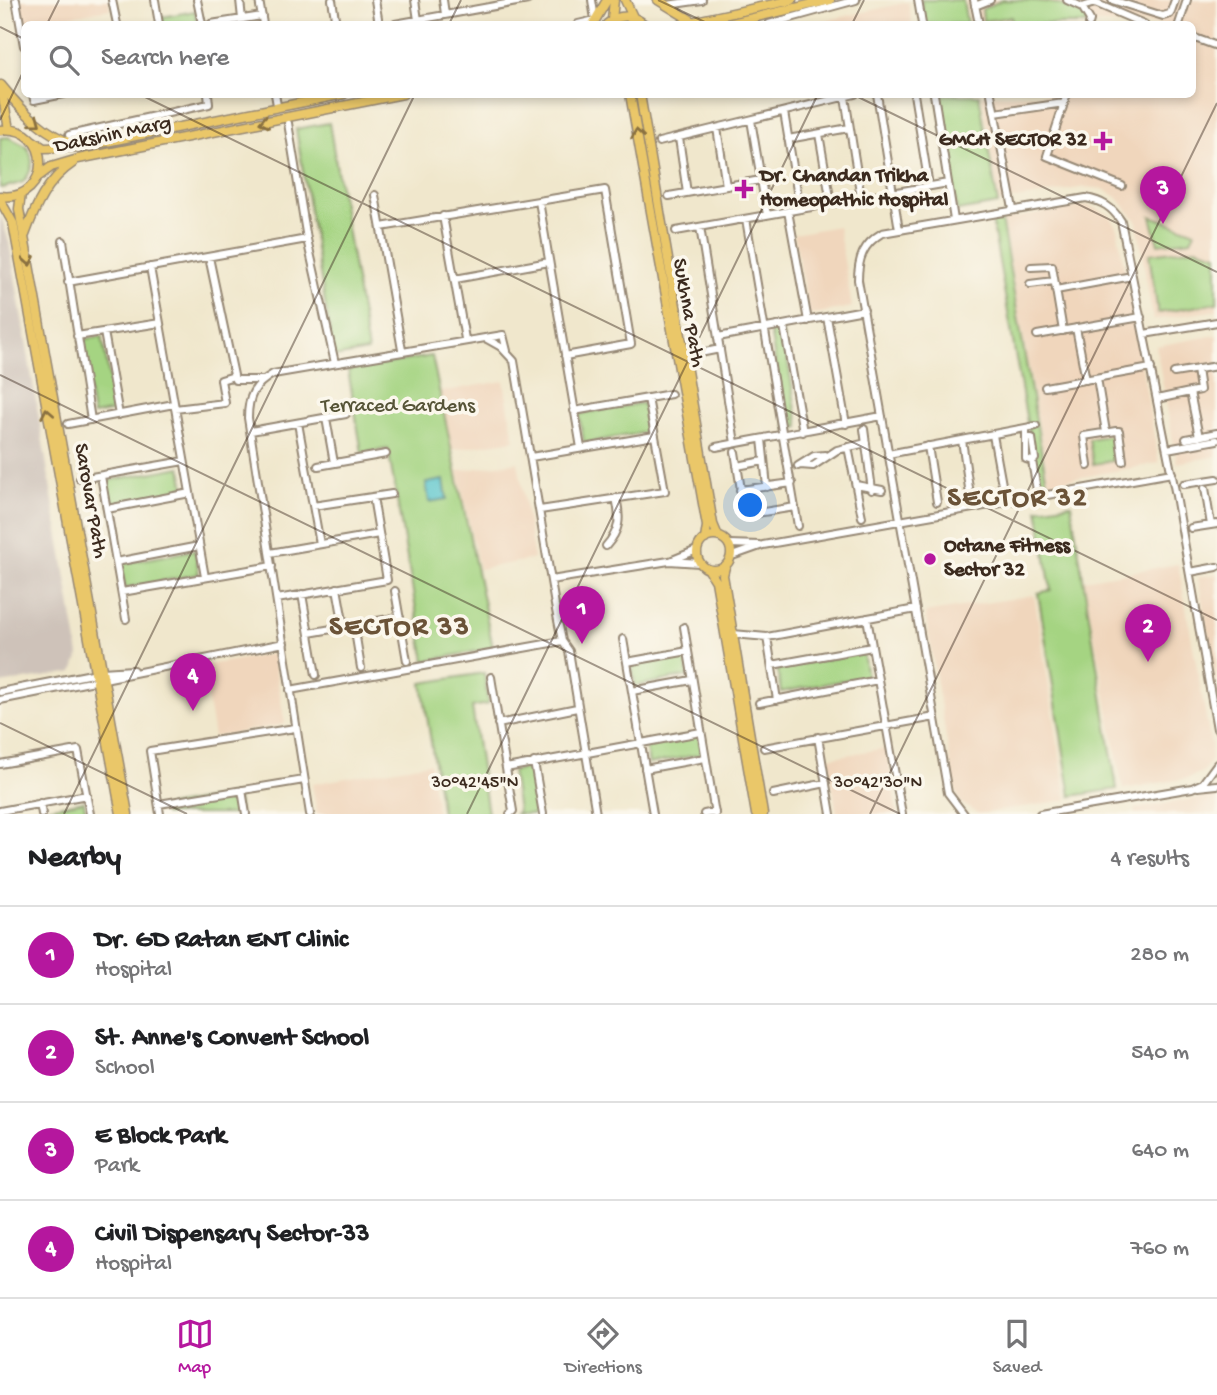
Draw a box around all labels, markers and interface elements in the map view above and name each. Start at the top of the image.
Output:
search box [21,21,1196,98]
icon: search [45,41,83,79]
text: Search here [101,44,229,75]
street label: Dakshin Marg [50,111,174,161]
one-way arrow [28,114,41,127]
one-way arrow [258,114,270,129]
one-way arrow [630,128,645,140]
place label: GMCH SECTOR 32 [939,129,1088,154]
marker: GMCH SECTOR 32 [1093,131,1113,151]
place label: Dr. Chandan Trikha Homeopathic Hospital [758,165,949,214]
pin: 3 [1140,166,1186,224]
marker: Dr. Chandan Trikha Homeopathic Hospital [734,179,754,199]
one-way arrow [21,255,36,267]
street label: Sukhna Path [665,257,709,369]
park label: Terraced Gardens [320,395,476,420]
one-way arrow [40,407,55,419]
street label: Sarovar Path [67,442,111,560]
district label: SECTOR 32 [948,483,1088,516]
your location [733,488,767,522]
place label: Octane Fitness Sector 32 [944,535,1071,584]
marker: Octane Fitness Sector 32 [922,551,938,567]
pin: 1 [559,586,605,644]
pin: 2 [1125,604,1171,662]
district label: SECTOR 33 [329,612,471,645]
pin: 4 [170,653,216,711]
text: 30°42'45"N [431,773,518,794]
text: 30°42'30"N [833,773,922,794]
text: Nearby [28,842,121,877]
text: 4 results [1110,846,1189,873]
text: Dr. GD Ratan ENT Clinic [95,926,348,957]
text: 1 [46,942,56,969]
text: 280 m [1130,942,1189,969]
text: Hospital [95,957,172,984]
text: St. Anne's Convent School [95,1024,369,1055]
text: 2 [45,1040,57,1067]
text: 540 m [1131,1040,1189,1067]
text: School [95,1055,155,1082]
text: E Block Park [95,1122,226,1153]
text: 3 [45,1138,57,1165]
text: 640 m [1132,1138,1189,1165]
text: Park [95,1153,139,1180]
text: Civil Dispensary Sector-33 [95,1220,369,1251]
text: 4 [46,1236,56,1263]
text: 760 m [1131,1236,1189,1263]
text: Hospital [95,1251,172,1278]
tab: Map [176,1315,214,1380]
tab: Directions [565,1315,642,1380]
tab: Saved [993,1315,1041,1380]

